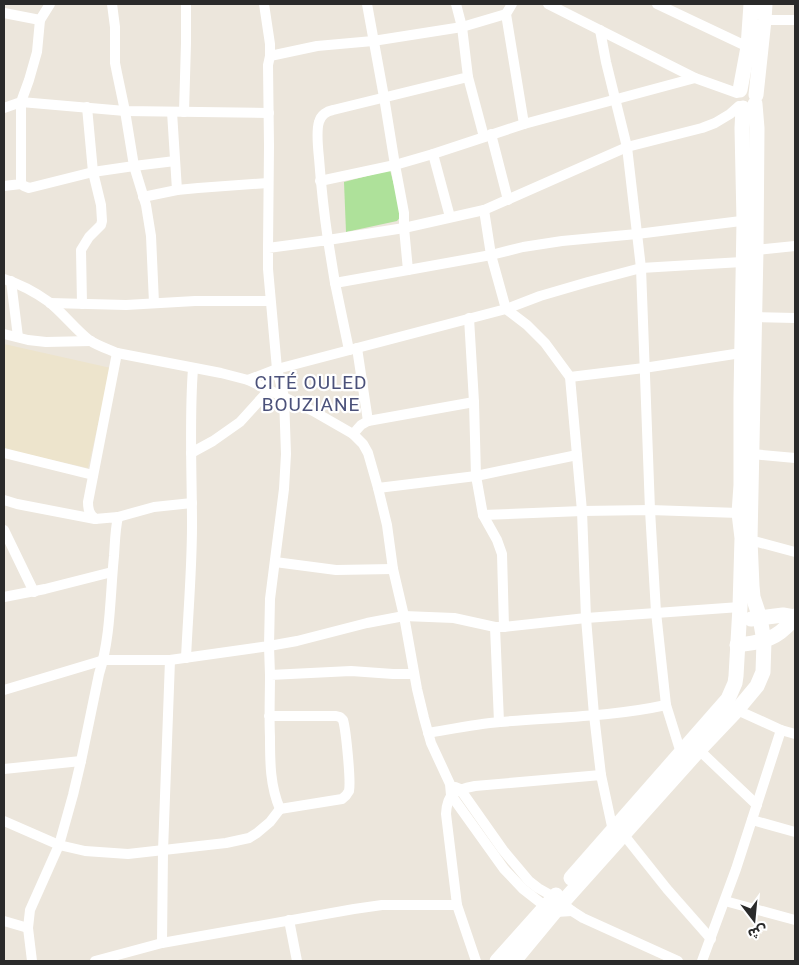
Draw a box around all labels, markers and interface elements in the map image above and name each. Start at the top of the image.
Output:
district label: CITÉ OULED BOUZIANE [254,371,368,416]
north arrow [729,895,779,945]
text: ش [746,922,769,943]

